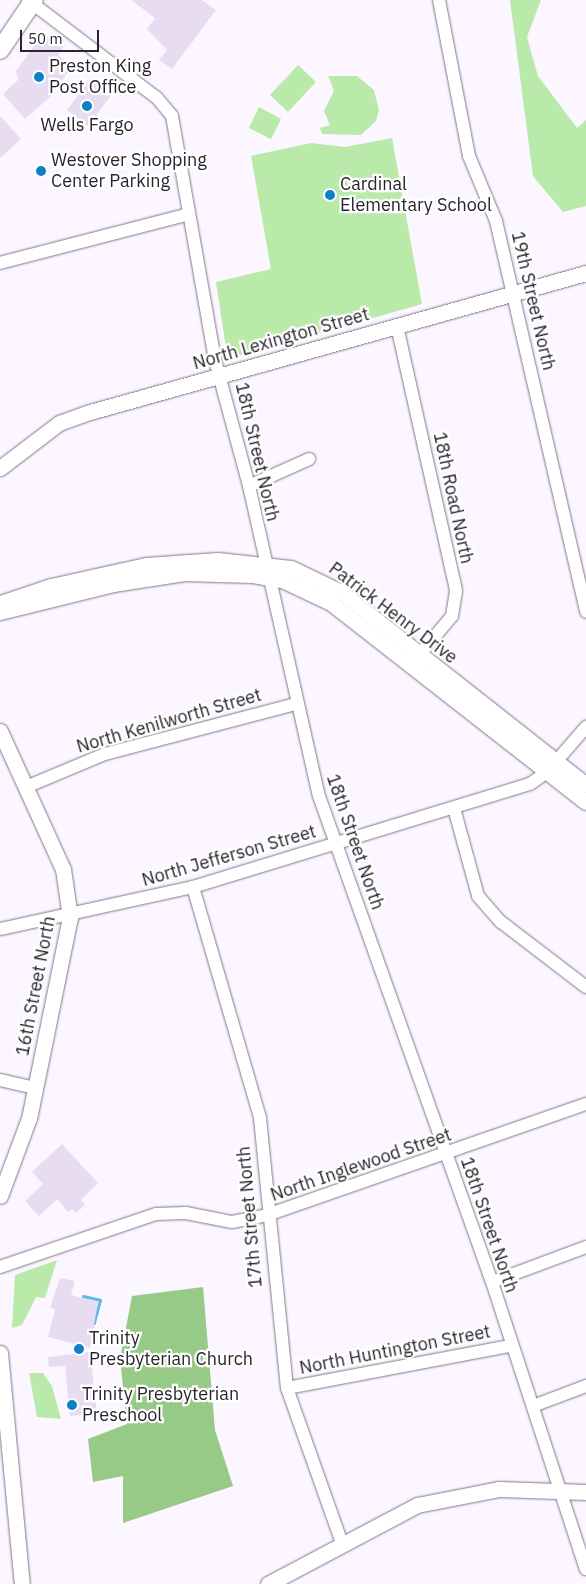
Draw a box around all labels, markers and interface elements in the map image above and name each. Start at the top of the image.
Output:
scale bar [22,20,101,52]
text: 50 m [28,29,63,48]
place label: Preston King Post Office [49,56,151,98]
marker: Preston King Post Office [33,71,45,83]
marker: Wells Fargo [81,100,93,112]
place label: Wells Fargo [41,114,133,136]
place label: Westover Shopping Center Parking [51,150,207,192]
marker: Westover Shopping Center Parking [35,165,47,177]
place label: Cardinal Elementary School [340,174,492,216]
marker: Cardinal Elementary School [324,189,336,201]
street label: 19th Street North [507,229,559,373]
street label: North Lexington Street [190,303,372,375]
street label: 18th Street North [231,380,283,524]
street label: 18th Road North [429,430,477,566]
street label: Patrick Henry Drive [325,558,461,668]
street label: North Kenilworth Street [74,684,264,758]
street label: 18th Street North [322,771,388,913]
street label: North Jefferson Street [139,821,319,891]
street label: 16th Street North [12,914,60,1058]
street label: North Inglewood Street [268,1124,454,1206]
street label: 17th Street North [233,1145,267,1289]
street label: 18th Street North [456,1154,522,1296]
street label: North Huntington Street [298,1321,492,1379]
place label: Trinity Presbyterian Church [89,1328,253,1370]
marker: Trinity Presbyterian Church [73,1343,85,1355]
place label: Trinity Presbyterian Preschool [82,1384,239,1426]
marker: Trinity Presbyterian Preschool [66,1399,78,1411]

